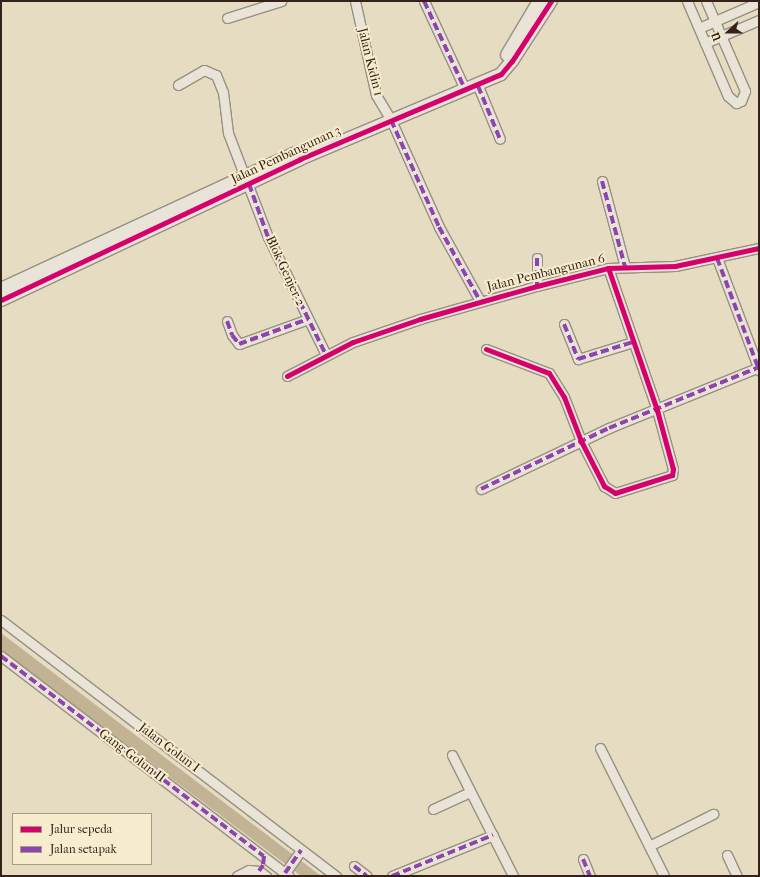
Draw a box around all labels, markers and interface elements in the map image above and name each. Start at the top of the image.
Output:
north arrow [708,12,748,52]
street label: Jalan Kidin 1 [354,26,386,98]
text: U [709,30,724,43]
street label: Jalan Pembangunan 3 [229,123,343,187]
street label: Blok Genjer 2 [262,233,308,309]
street label: Jalan Pembangunan 6 [485,251,607,295]
street label: Jalan Golun I [135,720,203,776]
street label: Gang Golun II [96,726,168,786]
legend [12,813,152,865]
text: Jalur sepeda [50,822,112,836]
text: Jalan setapak [50,842,117,856]

